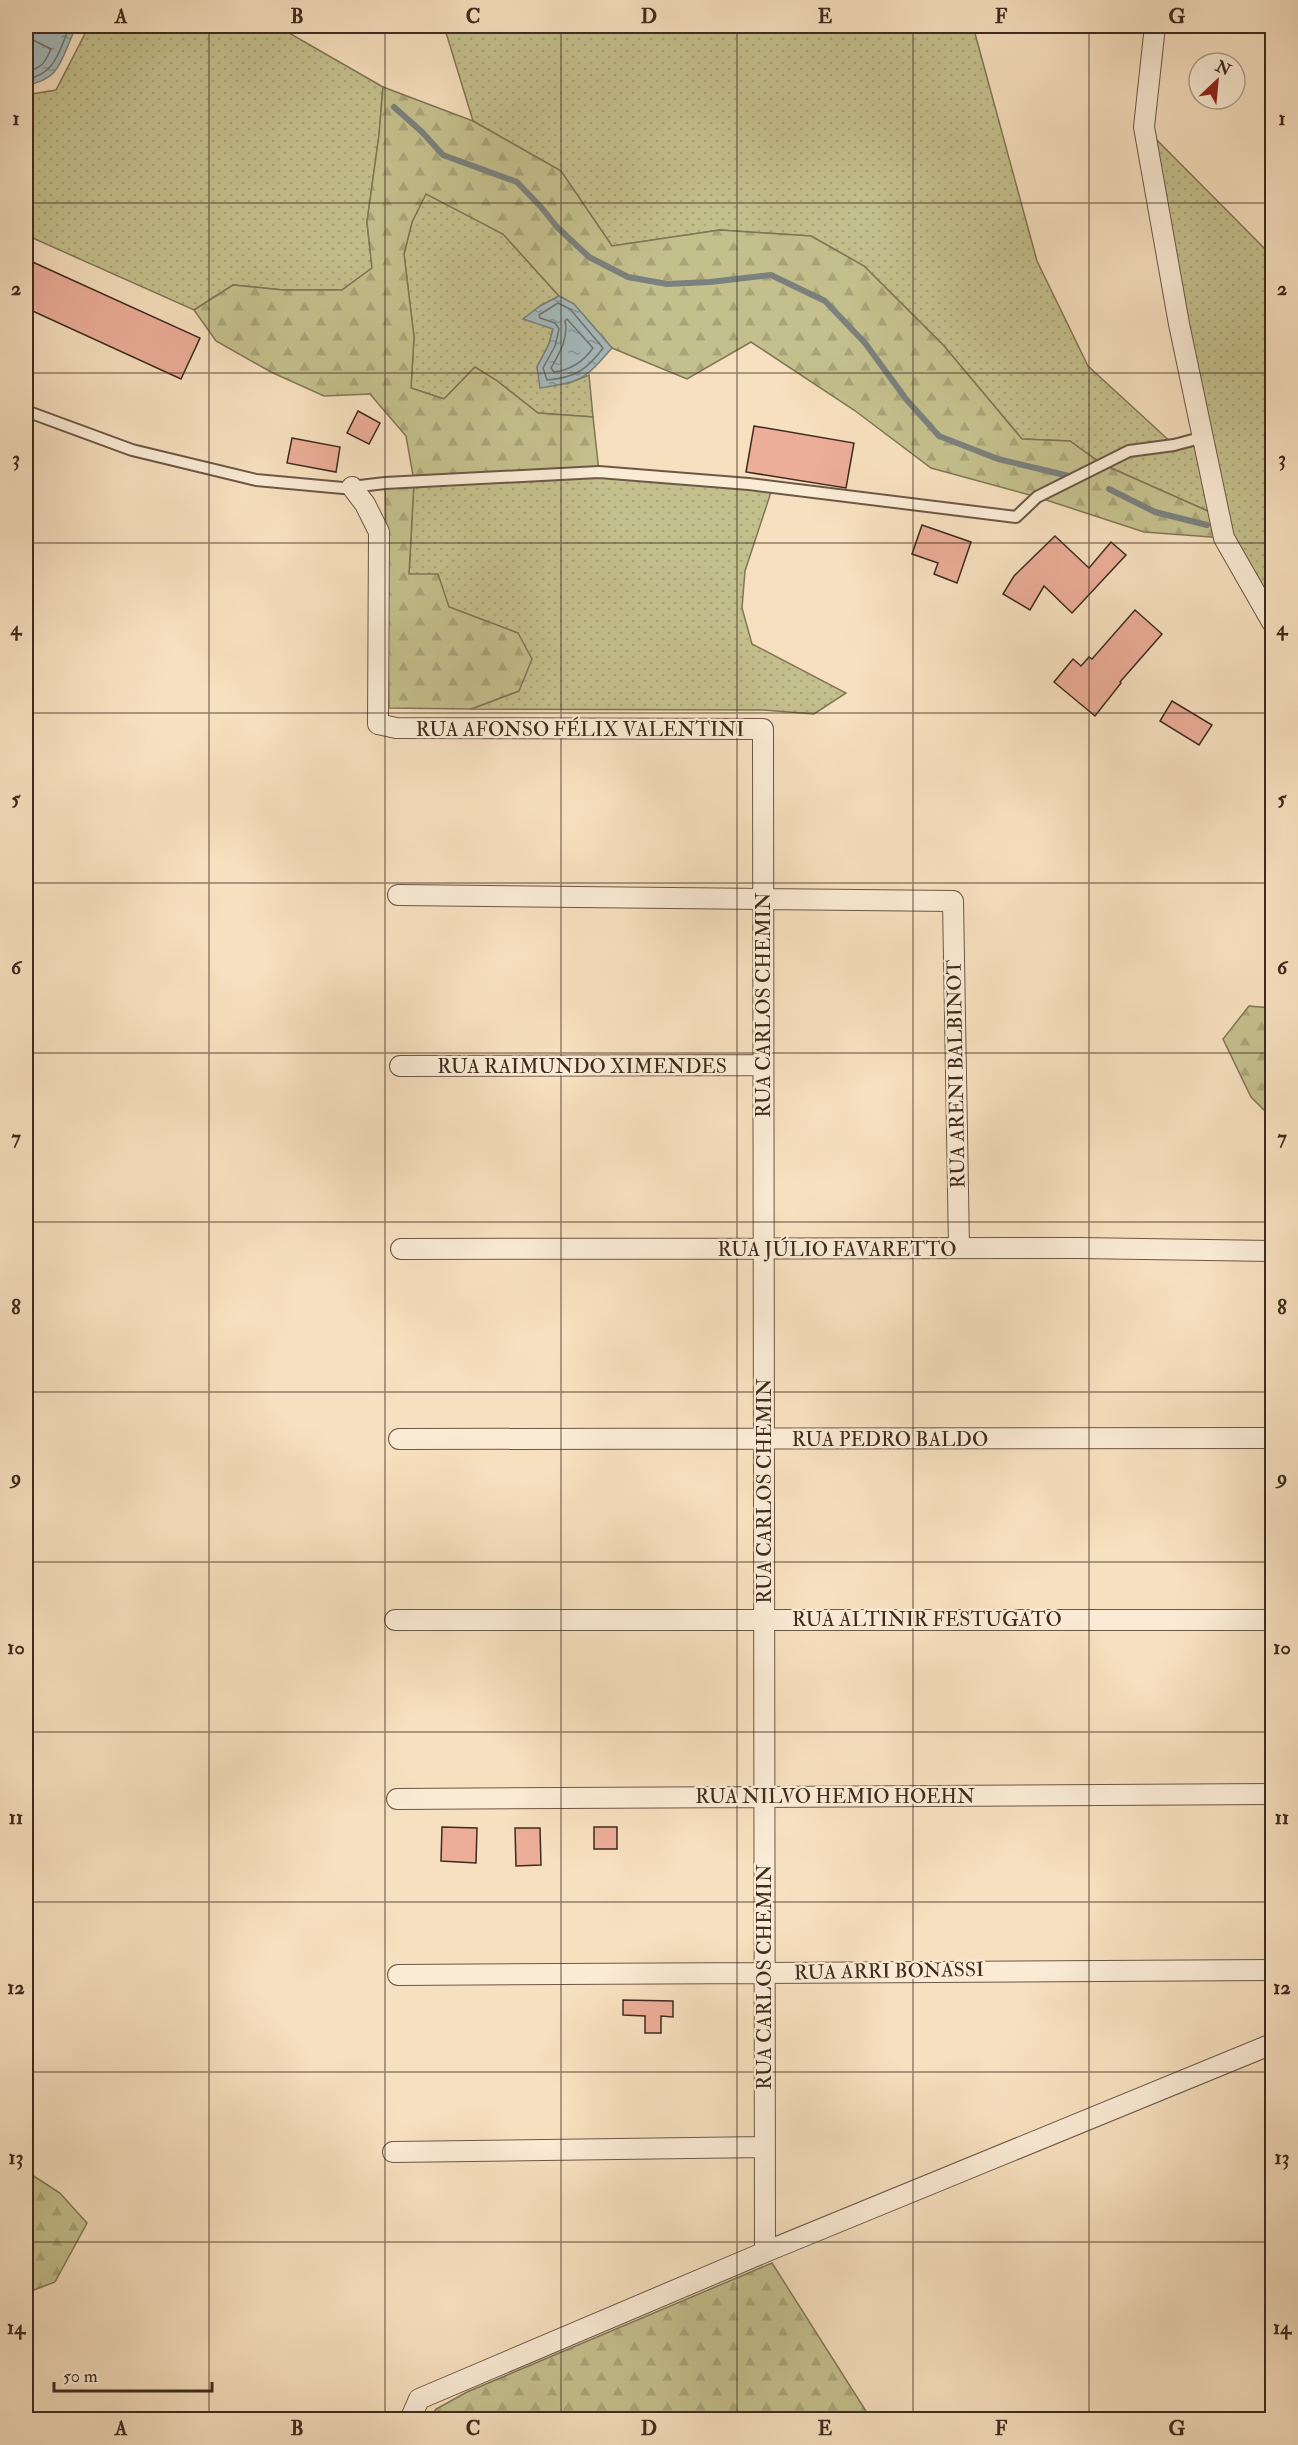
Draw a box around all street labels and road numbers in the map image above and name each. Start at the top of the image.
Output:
street label: RUA AFONSO FÉLIX VALENTINI [416,716,744,742]
street label: RUA CARLOS CHEMIN [751,892,776,1118]
street label: RUA ARENI BALBINOT [942,959,970,1189]
street label: RUA RAIMUNDO XIMENDES [437,1054,727,1079]
street label: RUA JÚLIO FAVARETTO [717,1236,957,1262]
street label: RUA CARLOS CHEMIN [752,1378,777,1604]
street label: RUA PEDRO BALDO [792,1427,988,1452]
street label: RUA ALTINIR FESTUGATO [792,1607,1062,1632]
street label: RUA NILVO HEMIO HOEHN [695,1784,975,1809]
street label: RUA CARLOS CHEMIN [752,1864,777,2090]
street label: RUA ARRI BONASSI [794,1957,984,1985]

